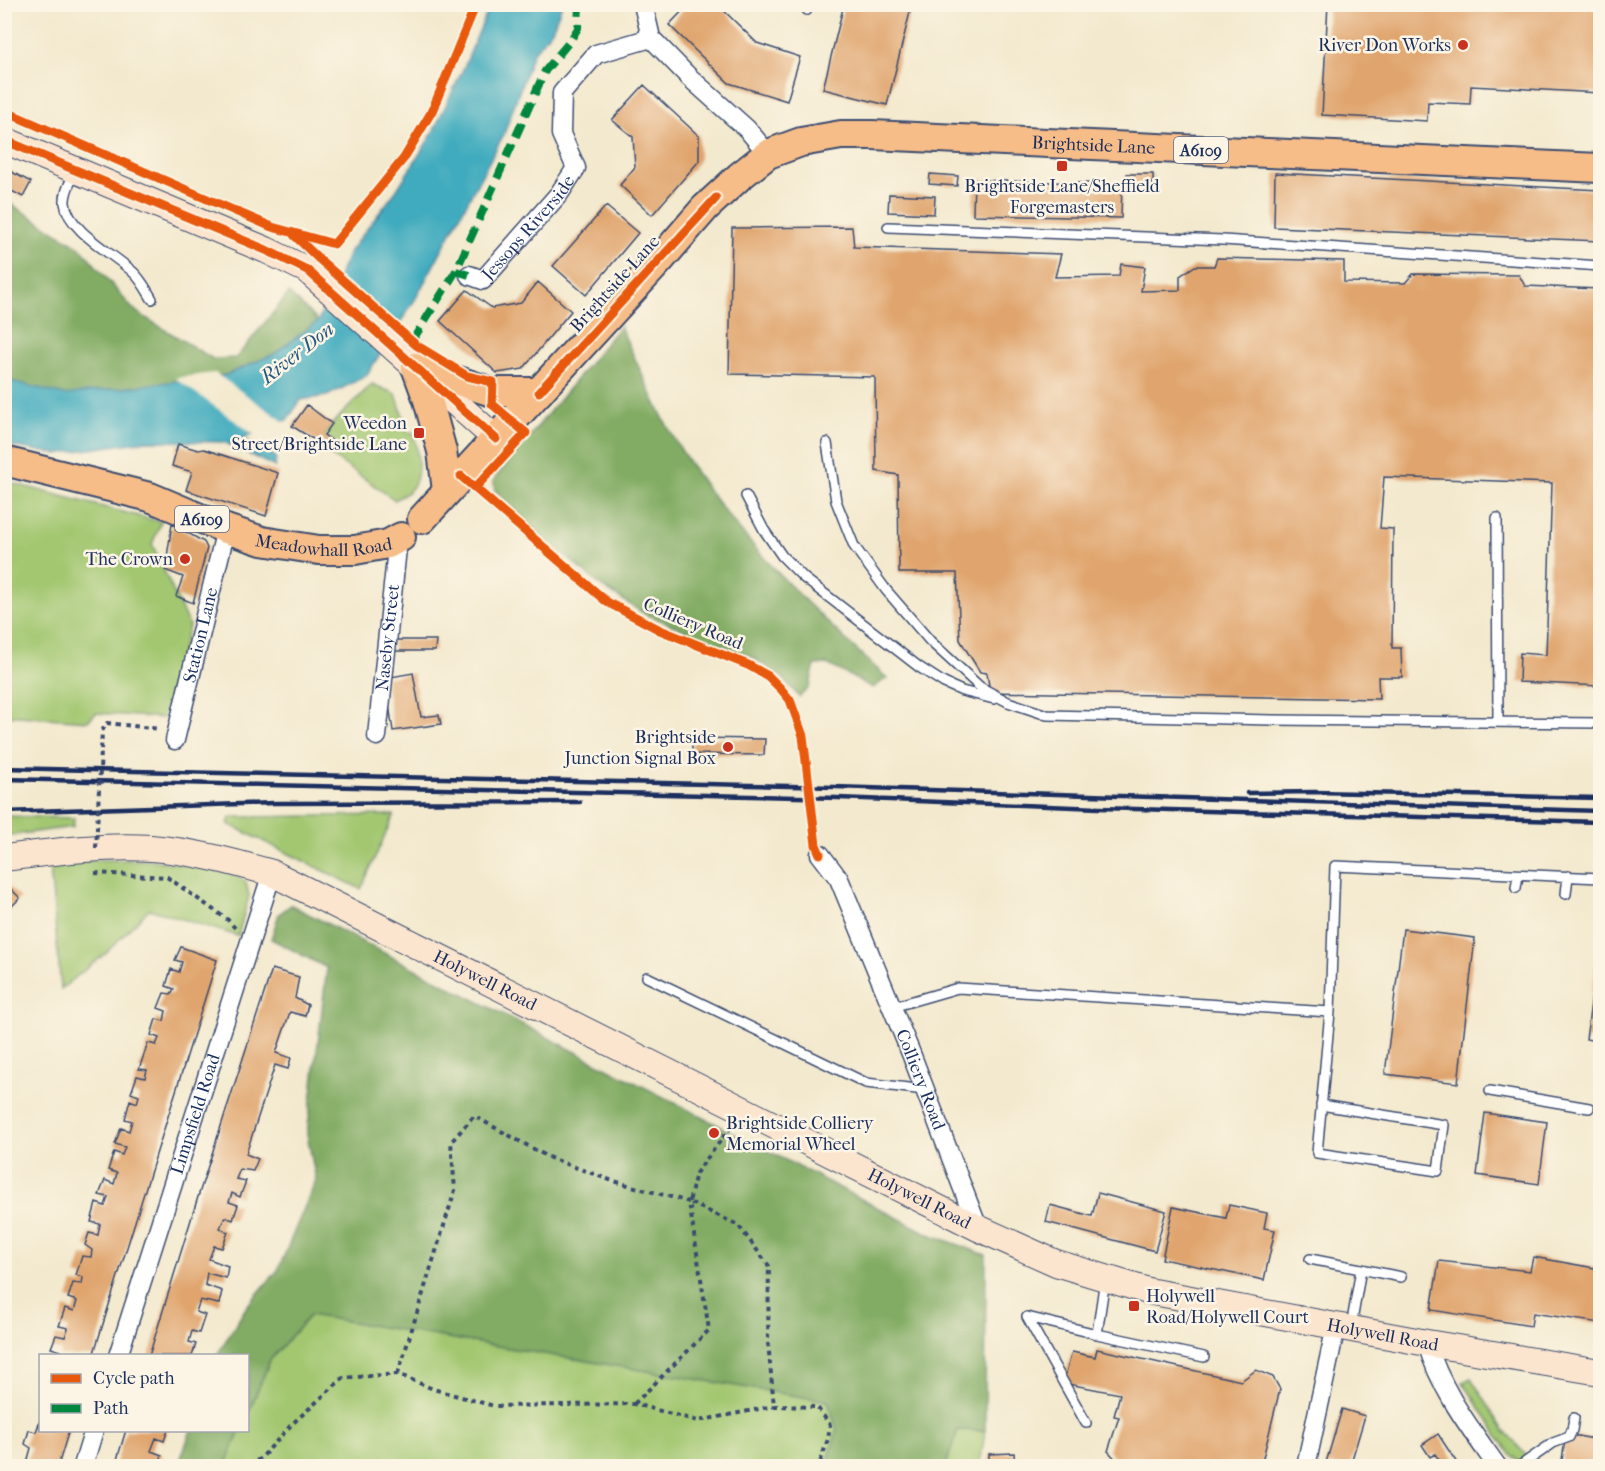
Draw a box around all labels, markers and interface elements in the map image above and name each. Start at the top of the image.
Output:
place label: River Don Works [1318,35,1451,56]
marker: River Don Works [1456,38,1470,52]
street label: Brightside Lane [1031,132,1156,158]
road number: A6109 [1174,137,1228,163]
marker: Brightside Lane/Sheffield Forgemasters [1055,159,1069,173]
street label: Jessops Riverside [476,171,579,286]
place label: Brightside Lane/Sheffield Forgemasters [964,176,1160,218]
street label: Brightside Lane [566,231,664,337]
water label: River Don [254,317,338,390]
place label: Weedon Street/Brightside Lane [232,413,408,455]
marker: Weedon Street/Brightside Lane [412,426,426,440]
road number: A6109 [175,506,229,532]
street label: Meadowhall Road [254,530,394,561]
place label: The Crown [85,549,174,570]
marker: The Crown [178,552,192,566]
street label: Naseby Street [371,583,404,692]
street label: Station Lane [179,585,222,685]
street label: Colliery Road [640,594,746,655]
place label: Brightside Junction Signal Box [562,727,717,769]
marker: Brightside Junction Signal Box [721,740,735,754]
street label: Holywell Road [430,945,541,1015]
street label: Colliery Road [892,1026,950,1133]
street label: Limpsfield Road [166,1051,224,1177]
place label: Brightside Colliery Memorial Wheel [726,1113,875,1155]
marker: Brightside Colliery Memorial Wheel [707,1126,721,1140]
street label: Holywell Road [864,1164,975,1233]
place label: Holywell Road/Holywell Court [1146,1286,1309,1328]
marker: Holywell Road/Holywell Court [1127,1299,1141,1313]
street label: Holywell Road [1325,1314,1440,1355]
legend [39,1354,249,1432]
text: Cycle path [93,1368,174,1389]
text: Path [93,1398,129,1419]

